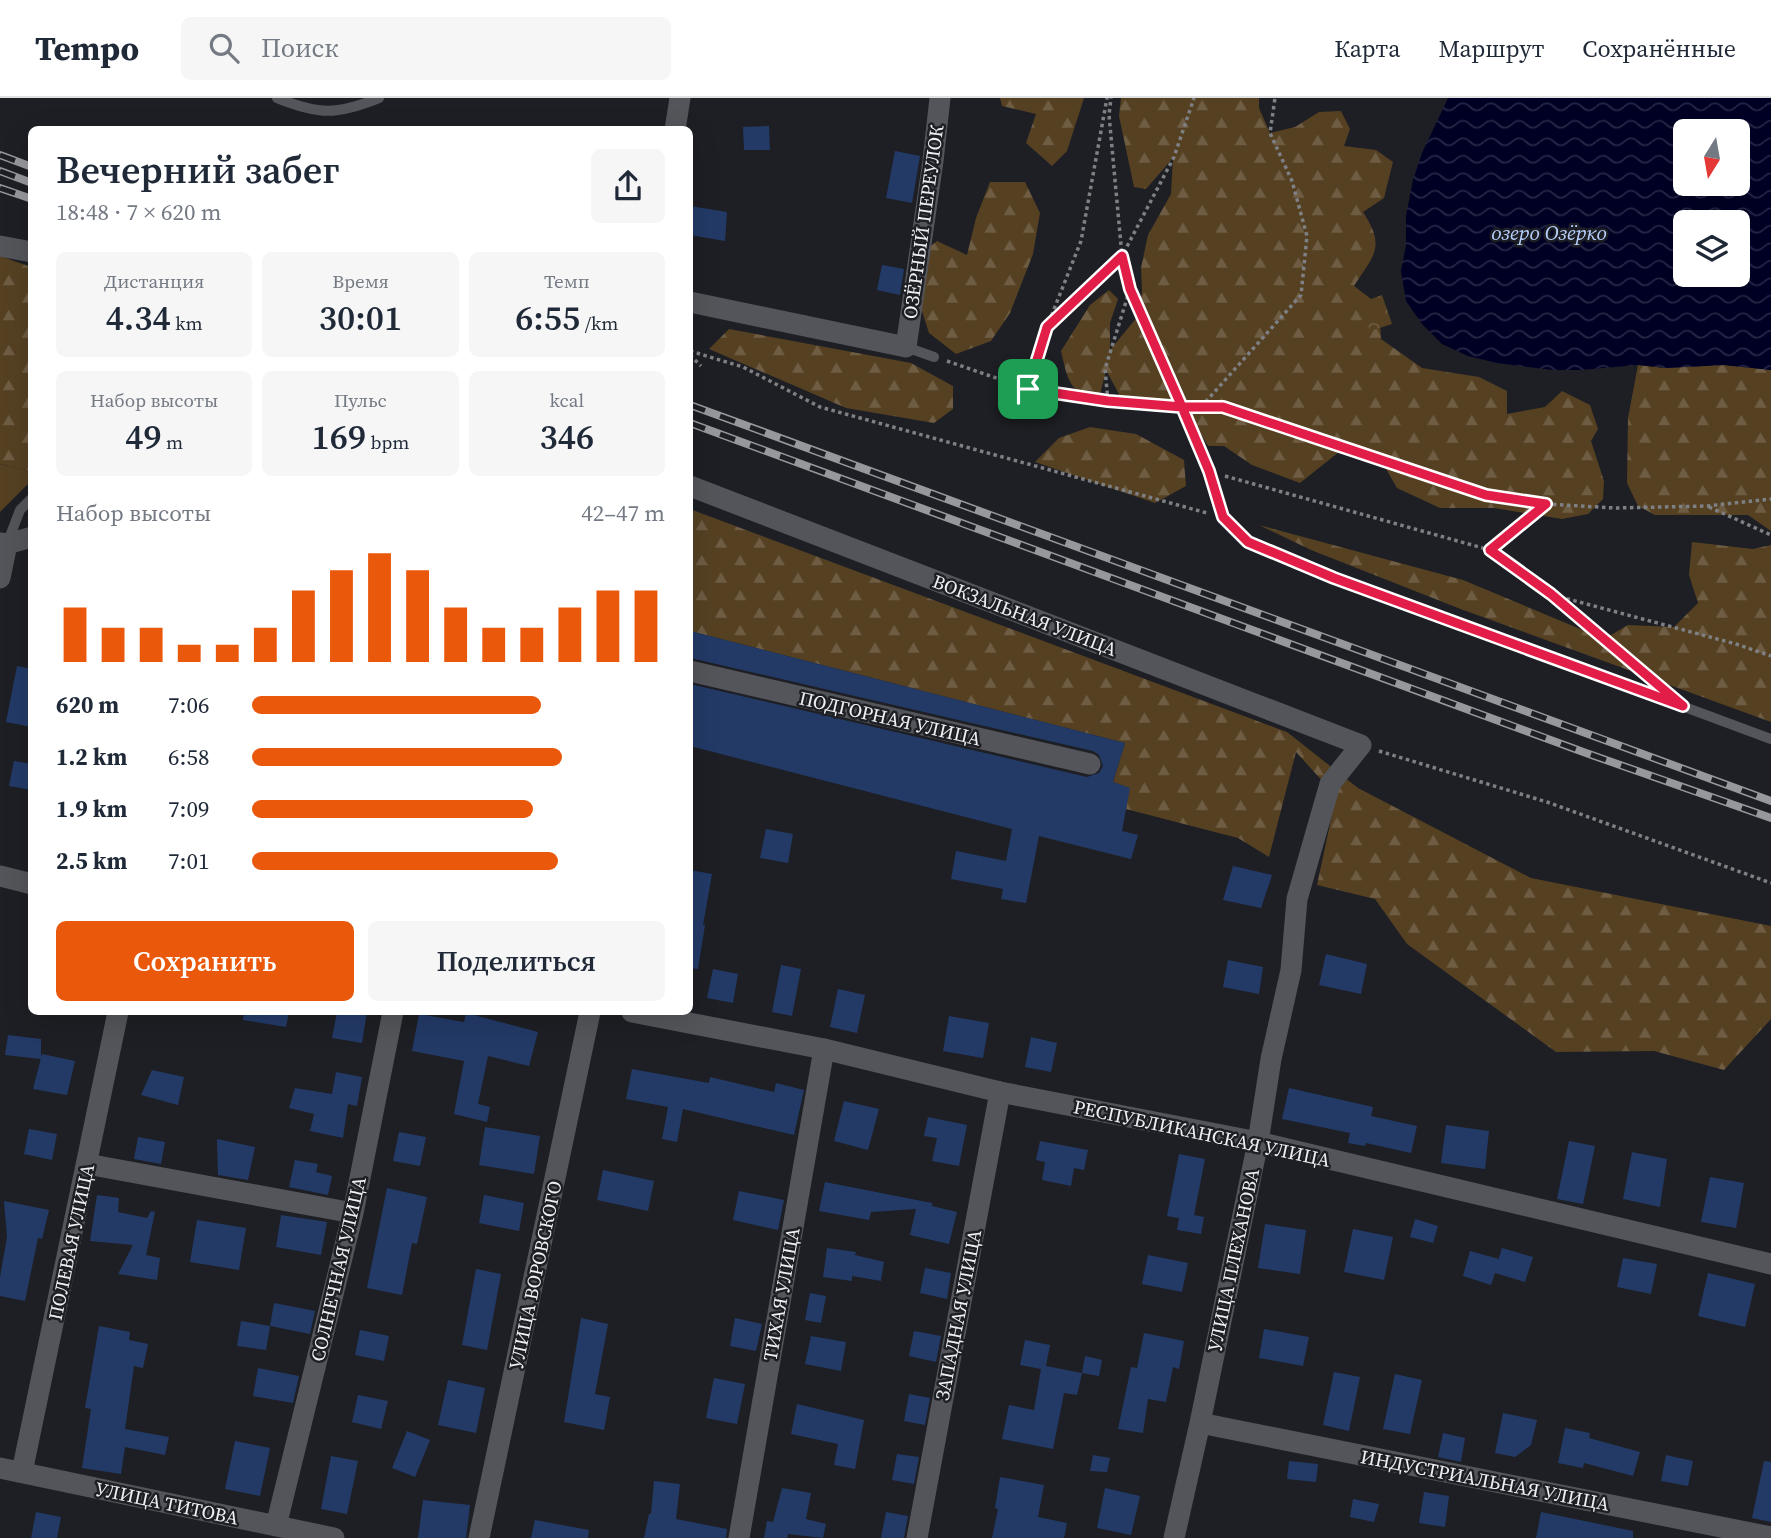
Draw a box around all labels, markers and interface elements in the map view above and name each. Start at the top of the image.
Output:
search box [181,17,671,80]
text: Tempo [35,26,139,71]
icon: search [205,29,243,67]
text: Поиск [261,30,339,66]
text: Карта [1334,32,1400,65]
text: Маршрут [1438,32,1544,65]
text: Сохранённые [1582,32,1736,65]
north arrow [1673,119,1750,196]
map controls [1673,119,1750,287]
street label: ОЗЁРНЫЙ ПЕРЕУЛОК [897,123,950,321]
text: Вечерний забег [56,144,340,196]
button: share [591,149,665,223]
text: 18:48 · 7 × 620 m [56,196,222,228]
button: layers [1673,210,1750,287]
water label: озеро Озёрко [1491,218,1607,247]
text: Дистанция [104,268,204,294]
text: Время [332,268,389,294]
text: Темп [544,268,590,294]
text: 4.34 [106,294,171,342]
text: 30:01 [319,294,402,342]
text: 6:55 [515,294,580,342]
text: km [171,310,203,336]
text: /km [580,310,618,336]
pin [998,359,1058,419]
icon: arrive [1009,370,1047,408]
text: Набор высоты [90,387,218,413]
text: Пульс [334,387,387,413]
text: kcal [550,387,584,413]
text: 49 [125,413,162,461]
text: 169 [311,413,366,461]
text: 346 [540,413,594,461]
text: m [162,429,183,455]
text: bpm [366,429,410,455]
text: Набор высоты [56,497,211,529]
text: 42–47 m [581,497,665,529]
street label: ВОКЗАЛЬНАЯ УЛИЦА [929,568,1121,662]
street label: ПОДГОРНАЯ УЛИЦА [797,684,984,752]
text: 620 m [56,689,119,721]
text: 7:06 [168,689,209,721]
text: 1.2 km [56,741,127,773]
text: 6:58 [168,741,209,773]
text: 1.9 km [56,793,127,825]
text: 7:09 [168,793,209,825]
text: 2.5 km [56,845,127,877]
text: 7:01 [168,845,209,877]
button: Сохранить [56,921,354,1001]
button: Поделиться [368,921,665,1001]
street label: РЕСПУБЛИКАНСКАЯ УЛИЦА [1071,1093,1333,1173]
street label: ПОЛЕВАЯ УЛИЦА [42,1161,100,1323]
street label: УЛИЦА ПЛЕХАНОВА [1201,1166,1265,1354]
street label: СОЛНЕЧНАЯ УЛИЦА [304,1174,372,1364]
street label: УЛИЦА ВОРОВСКОГО [502,1178,568,1372]
street label: ТИХАЯ УЛИЦА [756,1225,806,1363]
street label: ЗАПАДНАЯ УЛИЦА [929,1227,987,1403]
street label: ИНДУСТРИАЛЬНАЯ УЛИЦА [1358,1443,1612,1517]
street label: УЛИЦА ТИТОВА [93,1475,241,1531]

